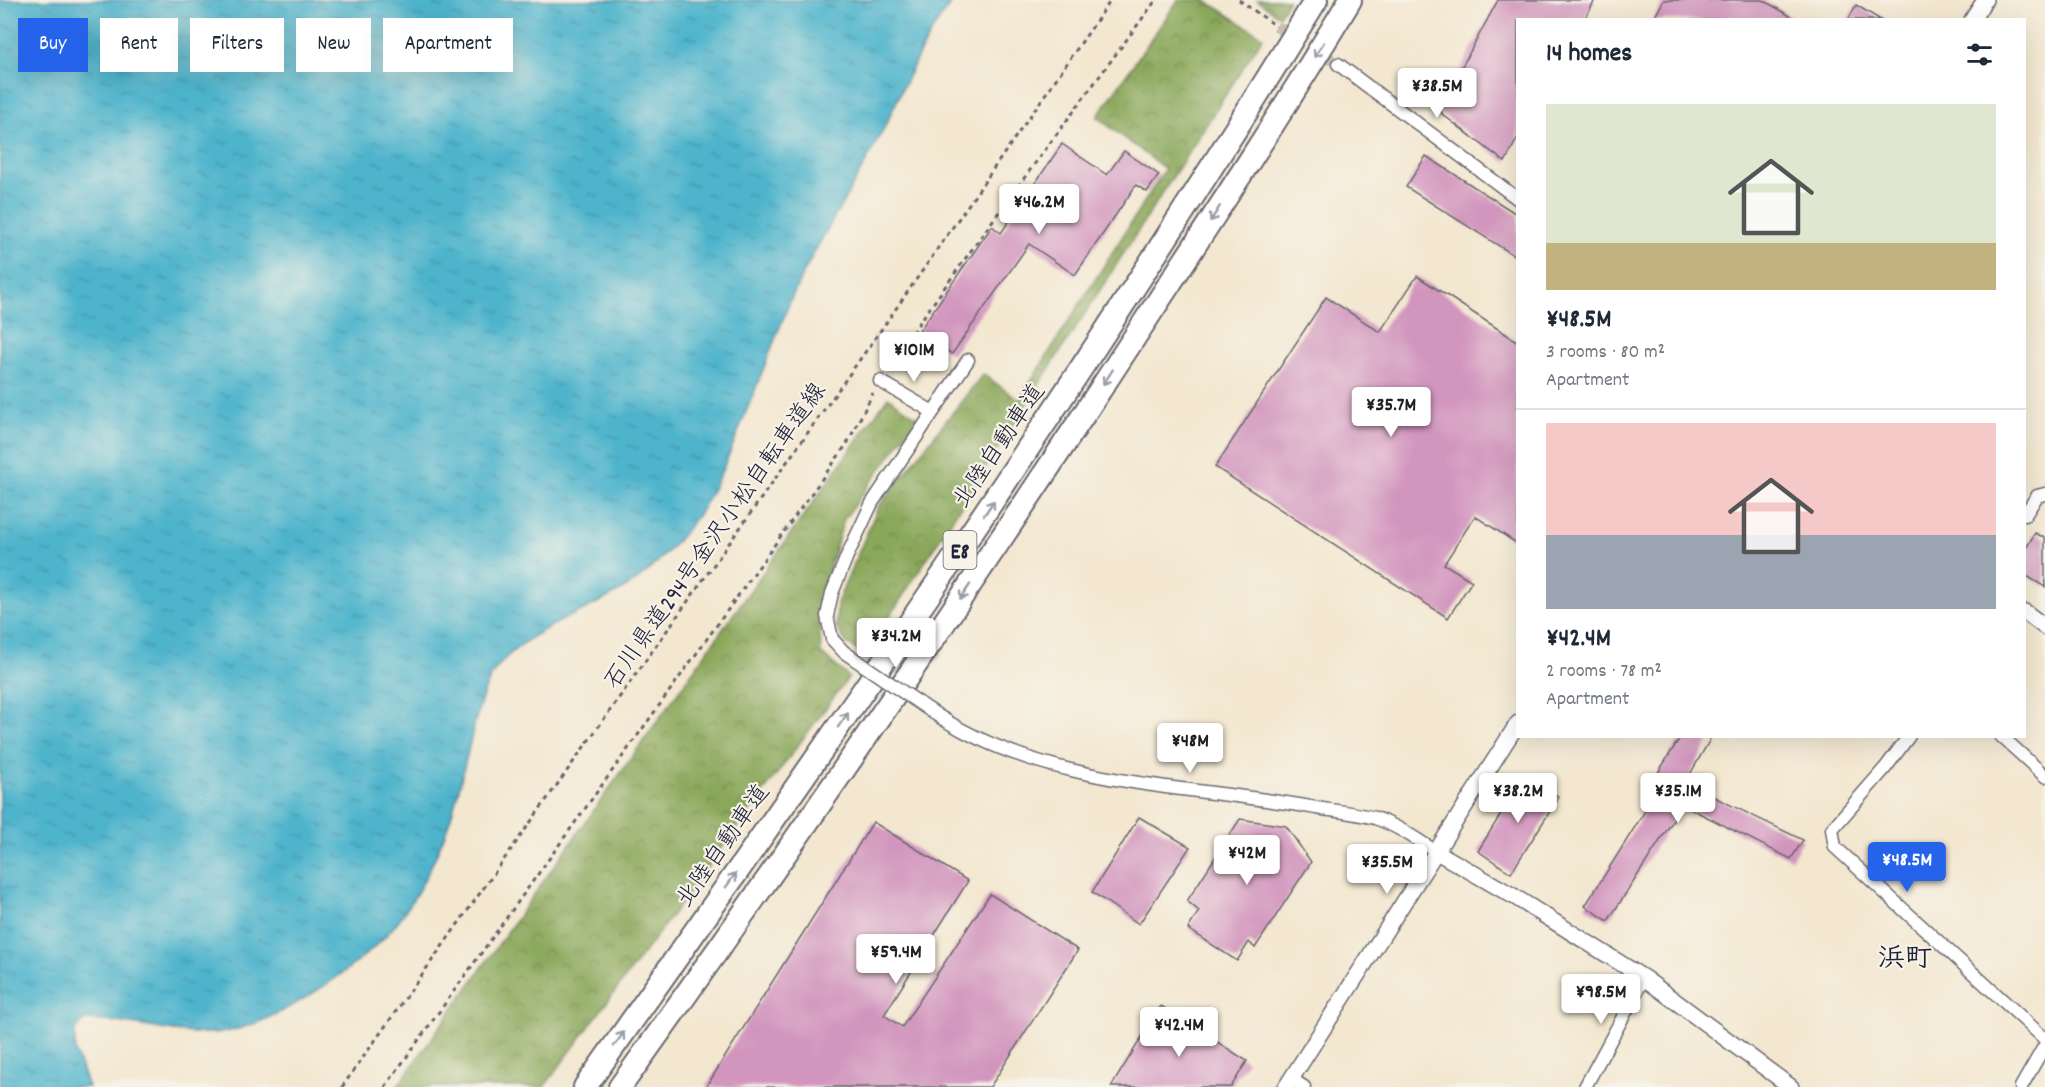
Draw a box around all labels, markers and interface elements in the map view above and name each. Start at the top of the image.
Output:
chip: Buy [18,18,88,72]
chip: Rent [100,18,178,72]
chip: Filters [190,18,284,72]
chip: New [296,18,371,72]
chip: Apartment [383,18,513,72]
text: 14 homes [1546,36,1632,73]
icon: filters [1963,38,1996,71]
one-way arrow [1313,41,1325,58]
pin: ¥38.5M [1388,68,1486,119]
text: ¥38.5M [1412,73,1462,101]
icon: home [1717,143,1825,251]
pin: ¥46.2M [990,184,1088,235]
text: ¥46.2M [1013,189,1065,217]
one-way arrow [1208,205,1220,222]
text: ¥48.5M [1546,302,1611,339]
pin: ¥101M [872,332,956,383]
text: ¥101M [893,337,935,365]
text: 3 rooms · 80 m² [1546,339,1665,367]
text: Apartment [1546,367,1629,395]
one-way arrow [1102,369,1114,385]
street label: 石川県道294号金沢小松自転車道線 [597,376,836,697]
street label: 北陸自動車道 [946,377,1055,516]
pin: ¥35.7M [1342,387,1440,438]
text: ¥35.7M [1366,392,1416,420]
icon: home [1717,462,1825,570]
one-way arrow [983,500,995,516]
road number: E8 [944,531,976,569]
one-way arrow [959,583,971,600]
pin: ¥34.2M [847,618,945,669]
text: ¥42.4M [1546,621,1611,658]
text: ¥34.2M [871,623,921,651]
text: 2 rooms · 78 m² [1546,658,1662,686]
text: Apartment [1546,686,1629,714]
one-way arrow [837,712,849,728]
pin: ¥48M [1154,723,1226,774]
text: ¥48M [1171,728,1209,756]
pin: ¥38.2M [1469,773,1567,824]
pin: ¥35.1M [1629,773,1727,824]
street label: 北陸自動車道 [669,778,780,915]
text: ¥38.2M [1493,778,1543,806]
text: ¥35.1M [1654,778,1702,806]
pin: ¥42M [1211,835,1283,886]
text: ¥42M [1228,840,1266,868]
pin: ¥48.5M [1858,842,1956,893]
pin: ¥35.5M [1338,844,1436,895]
text: ¥48.5M [1882,847,1932,875]
text: ¥35.5M [1361,849,1413,877]
one-way arrow [725,872,737,888]
pin: ¥59.4M [847,934,945,985]
text: ¥59.4M [870,939,922,967]
district label: 浜町 [1878,941,1932,980]
pin: ¥98.5M [1552,974,1650,1025]
text: ¥98.5M [1575,979,1627,1007]
pin: ¥42.4M [1130,1007,1228,1058]
text: ¥42.4M [1154,1012,1204,1040]
one-way arrow [613,1032,625,1048]

